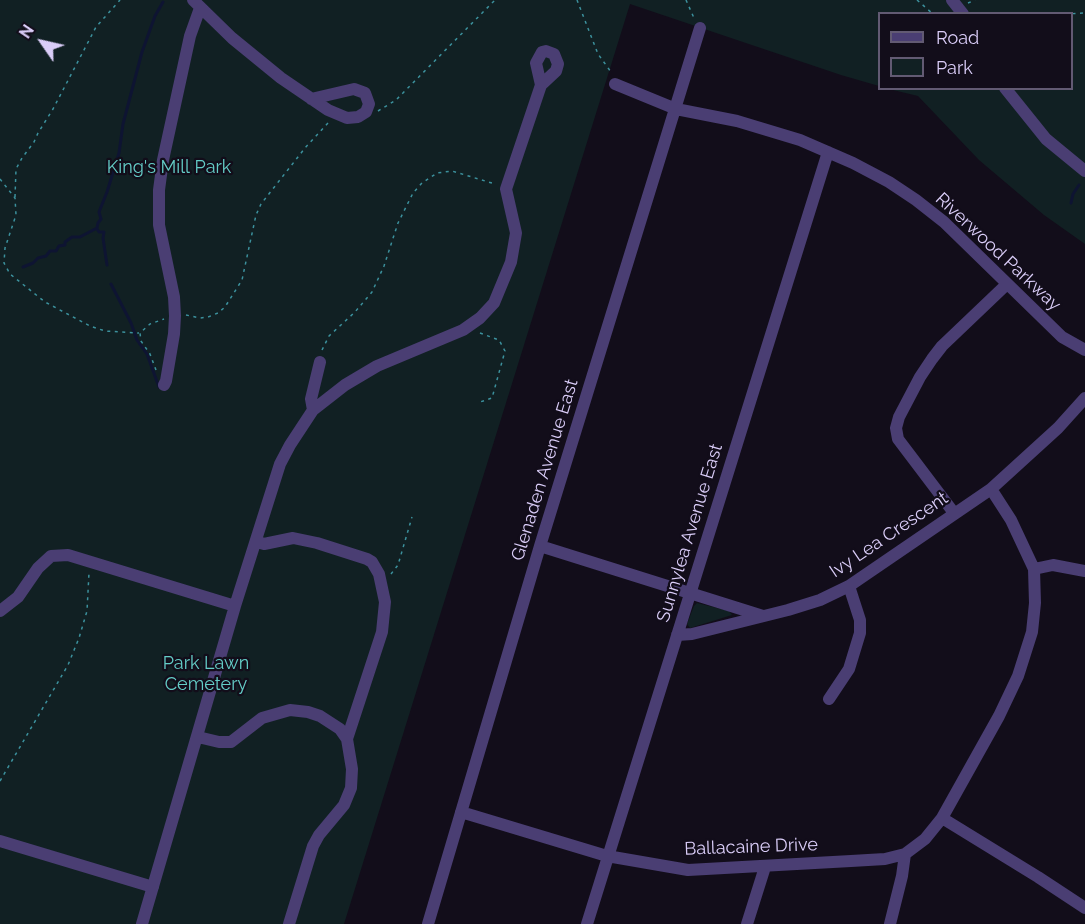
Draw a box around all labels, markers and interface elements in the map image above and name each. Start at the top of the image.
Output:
north arrow [12,12,72,72]
legend [878,12,1073,90]
text: N [15,21,38,42]
text: Road [936,27,979,48]
text: Park [936,57,973,78]
park label: King's Mill Park [107,157,231,179]
street label: Riverwood Parkway [931,188,1065,316]
street label: Glenaden Avenue East [507,377,583,563]
street label: Sunnylea Avenue East [653,441,727,625]
street label: Ivy Lea Crescent [826,487,952,583]
park label: Park Lawn Cemetery [163,653,249,696]
street label: Ballacaine Drive [684,834,818,860]

